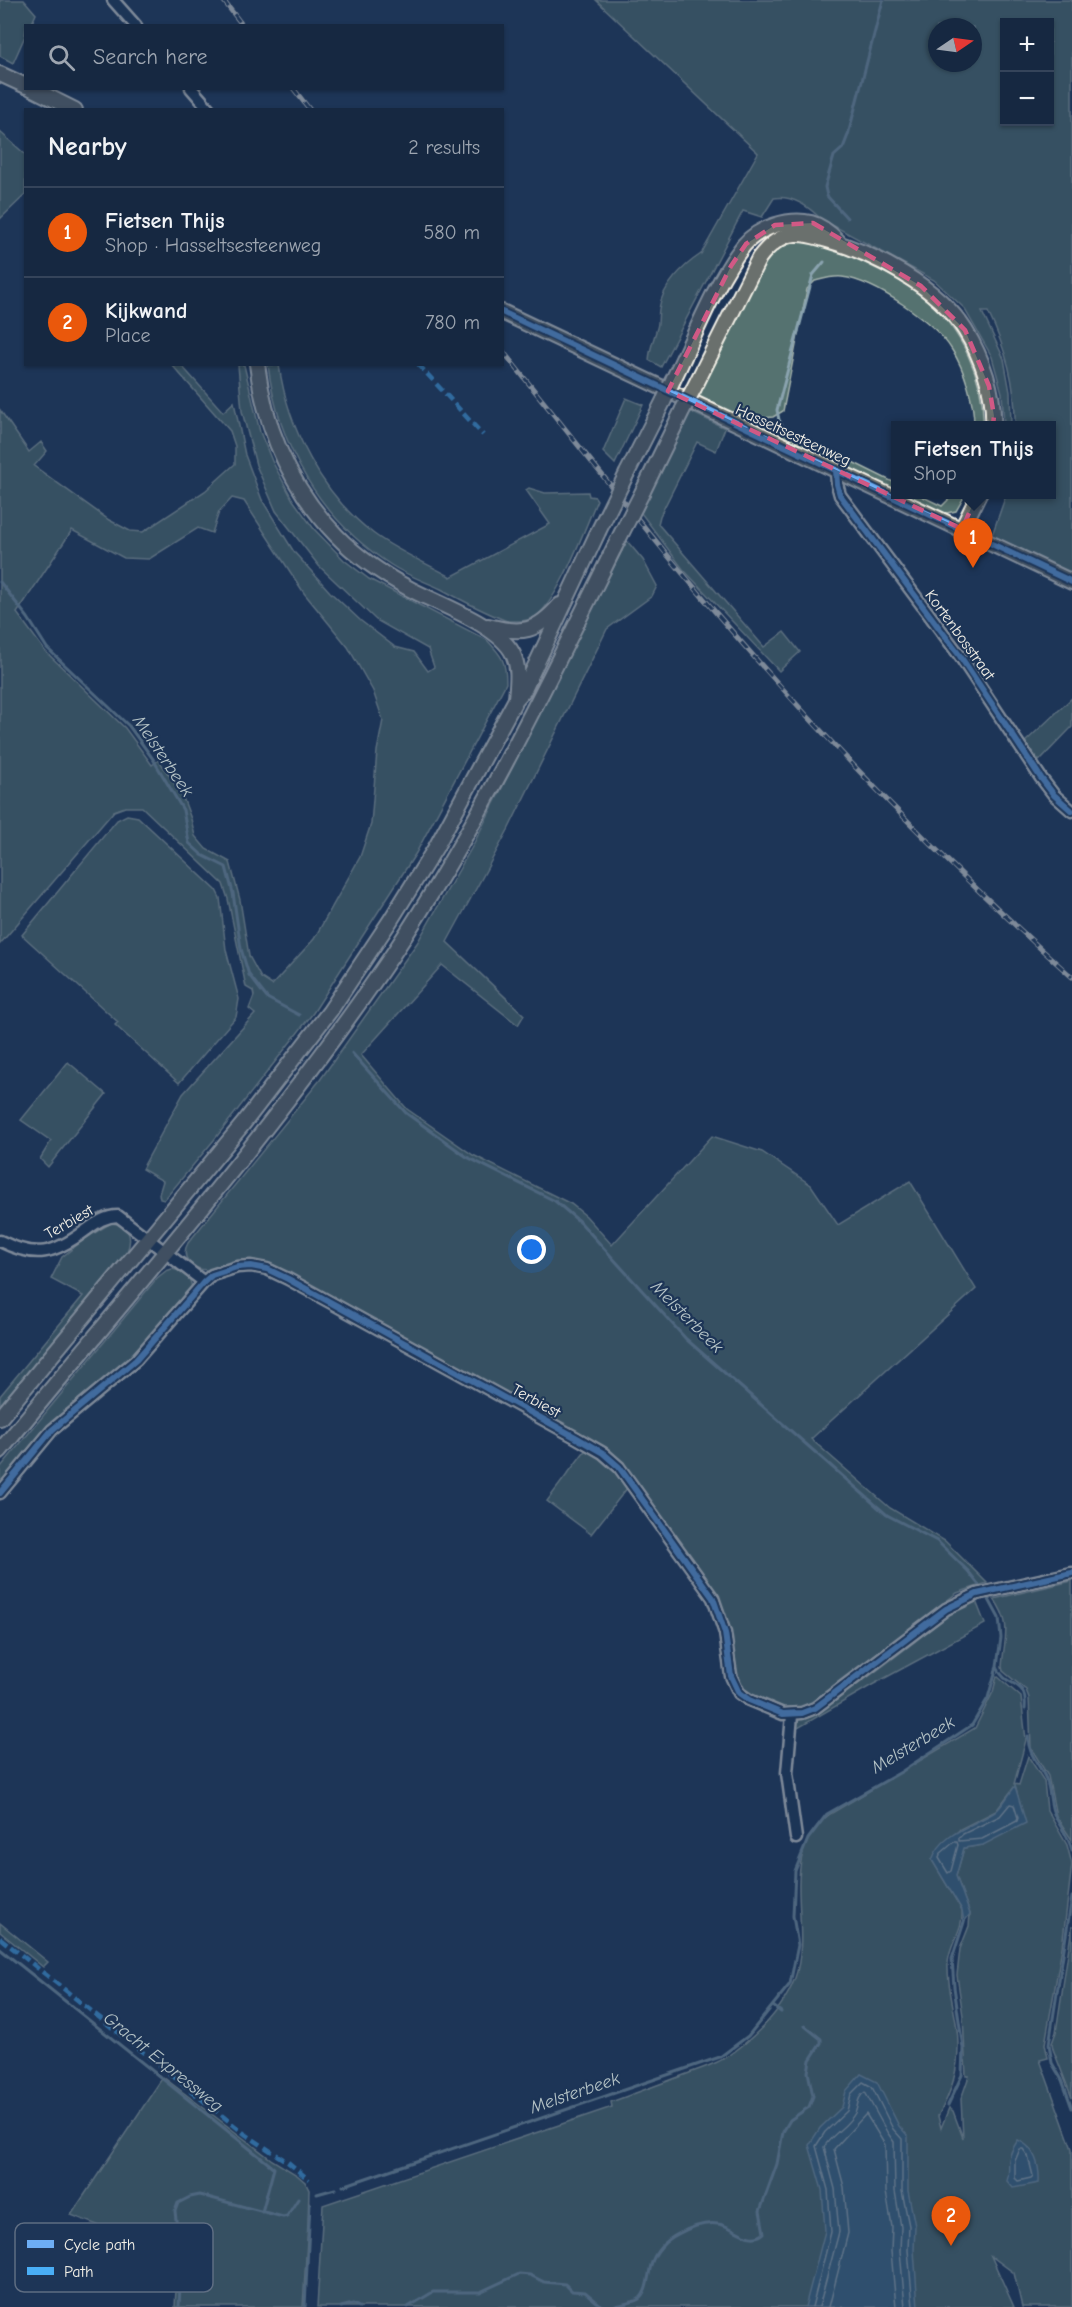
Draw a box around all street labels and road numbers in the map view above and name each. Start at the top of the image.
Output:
street label: Hasseltsesteenweg [732,400,854,470]
street label: Kortenbosstraat [921,587,999,684]
street label: Terbiest [42,1201,97,1243]
street label: Terbiest [509,1380,564,1422]

